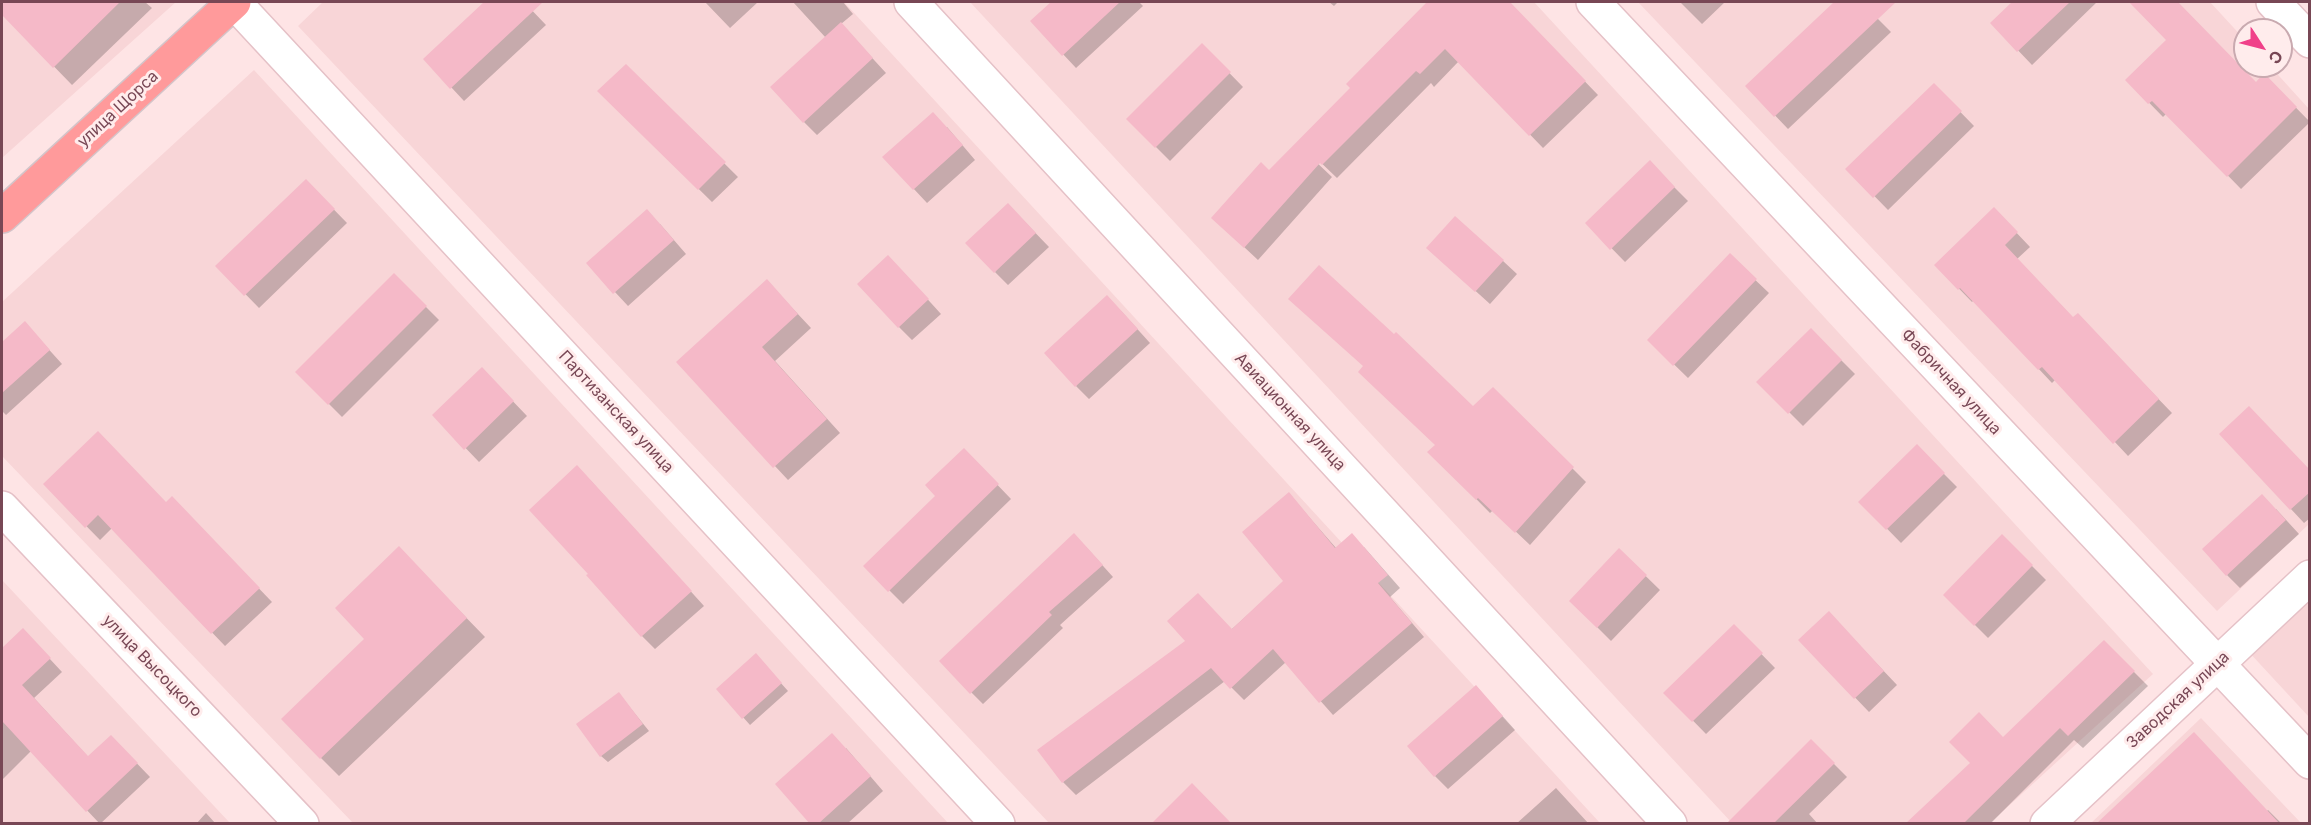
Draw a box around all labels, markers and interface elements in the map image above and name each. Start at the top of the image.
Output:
north arrow [2233,18,2293,78]
text: С [2264,47,2288,68]
street label: улица Щорса [74,67,162,151]
street label: Фабричная улица [1897,325,2005,439]
street label: Партизанская улица [554,347,678,477]
street label: Авиационная улица [1231,349,1349,475]
street label: улица Высоцкого [98,611,206,721]
street label: Заводская улица [2123,648,2233,752]

